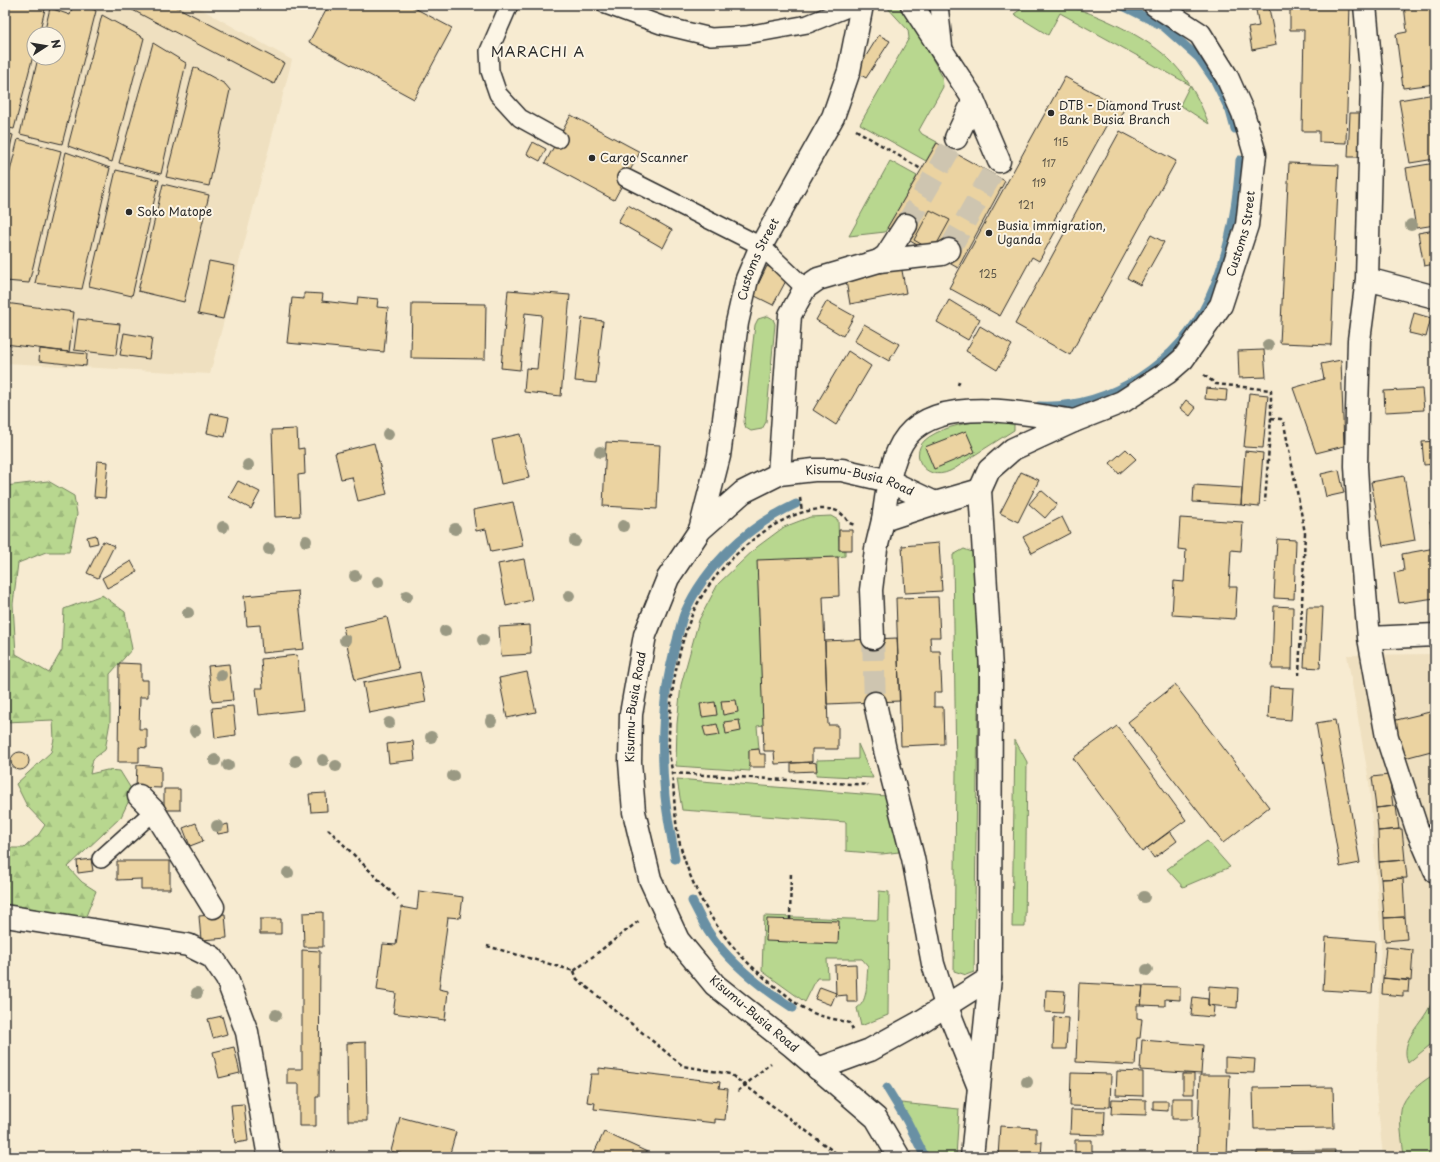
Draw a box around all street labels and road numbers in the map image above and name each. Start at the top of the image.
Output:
street label: Customs Street [1221,189,1259,279]
street label: Customs Street [732,214,783,302]
street label: Kisumu-Busia Road [804,460,917,500]
street label: Kisumu-Busia Road [620,650,650,763]
street label: Kisumu-Busia Road [706,971,803,1056]

